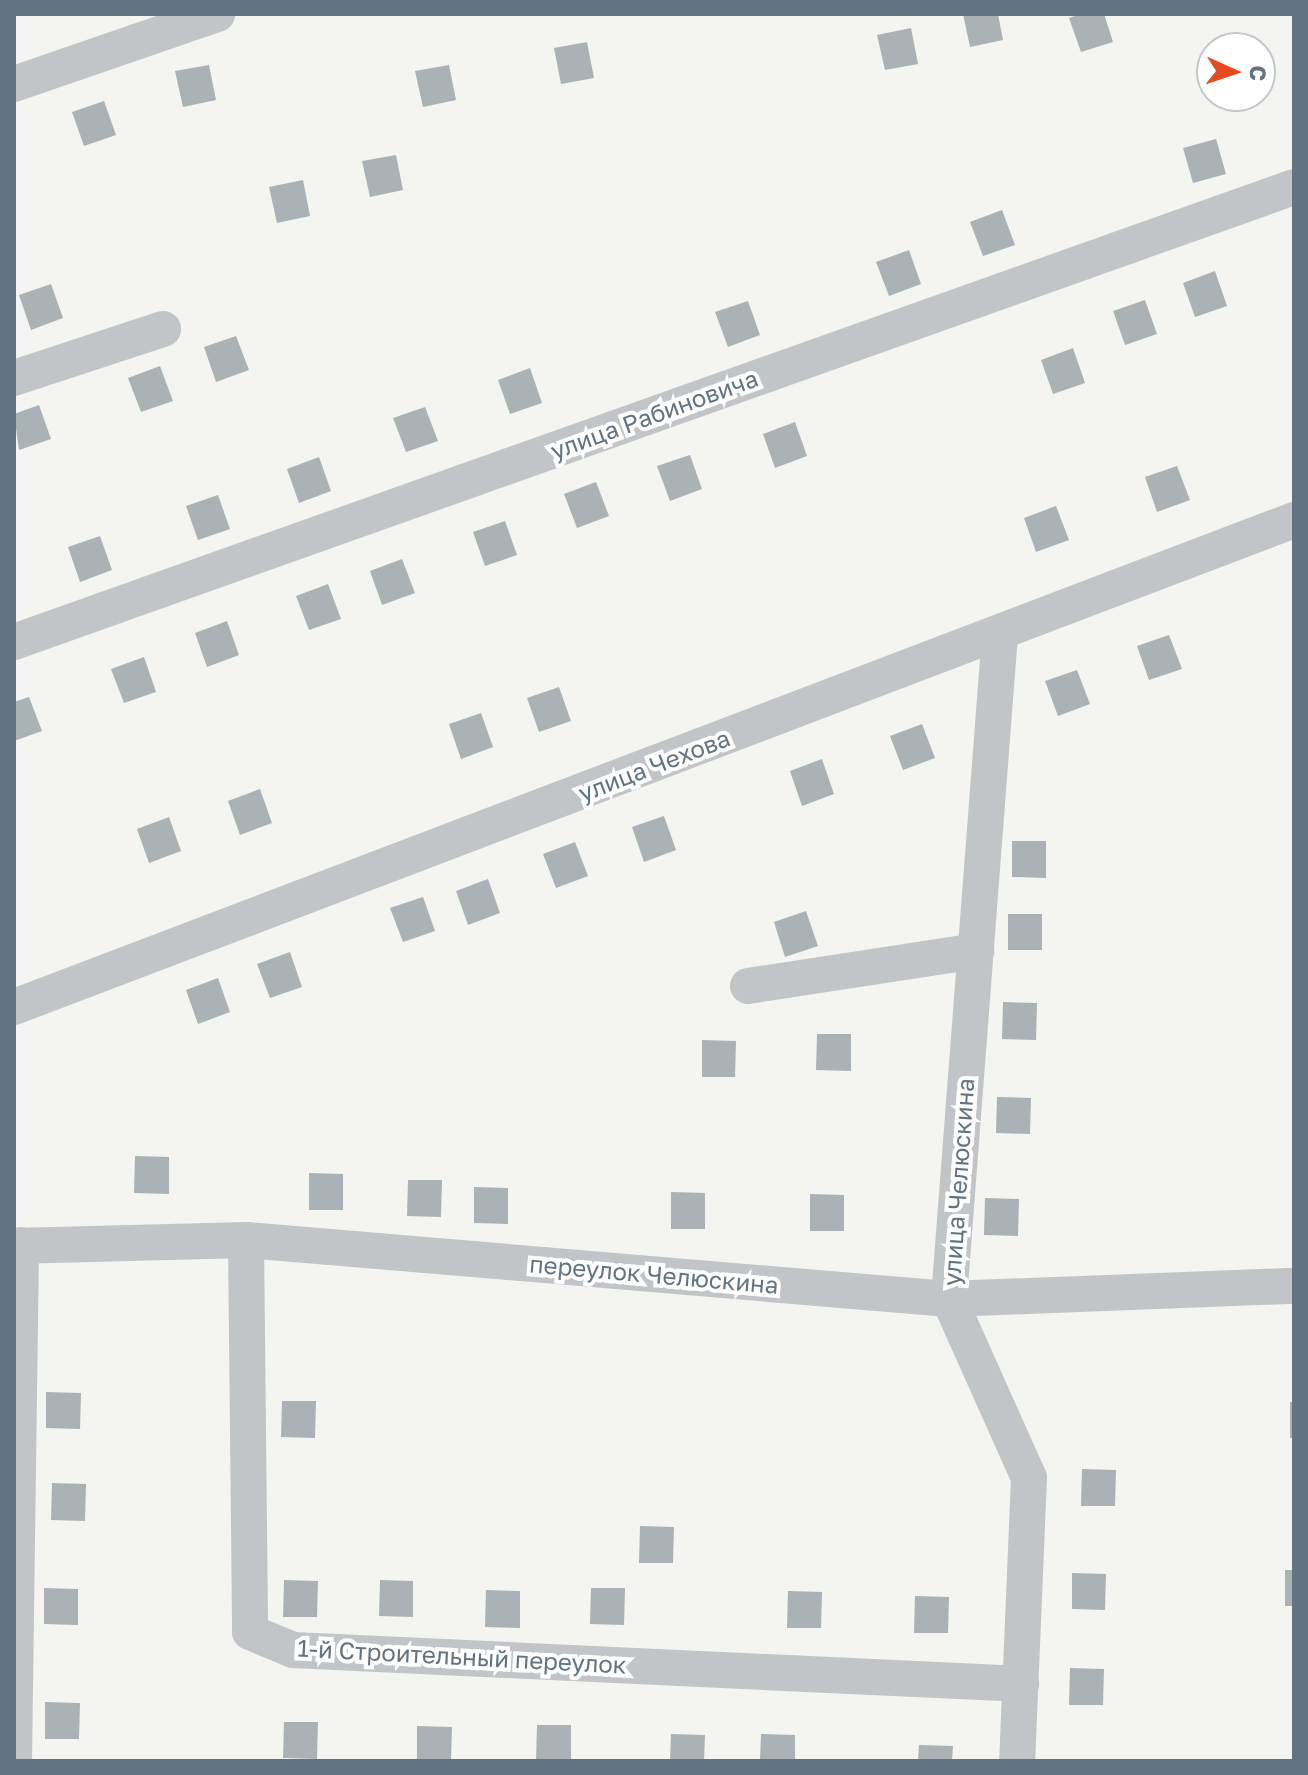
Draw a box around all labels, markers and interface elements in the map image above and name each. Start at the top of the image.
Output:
north arrow [1196,32,1276,112]
text: С [1245,65,1272,82]
street label: улица Рабиновича [546,363,762,465]
street label: улица Чехова [574,723,734,807]
street label: улица Челюскина [936,1077,980,1287]
street label: переулок Челюскина [528,1249,780,1299]
street label: 1-й Строительный переулок [297,1633,627,1679]

